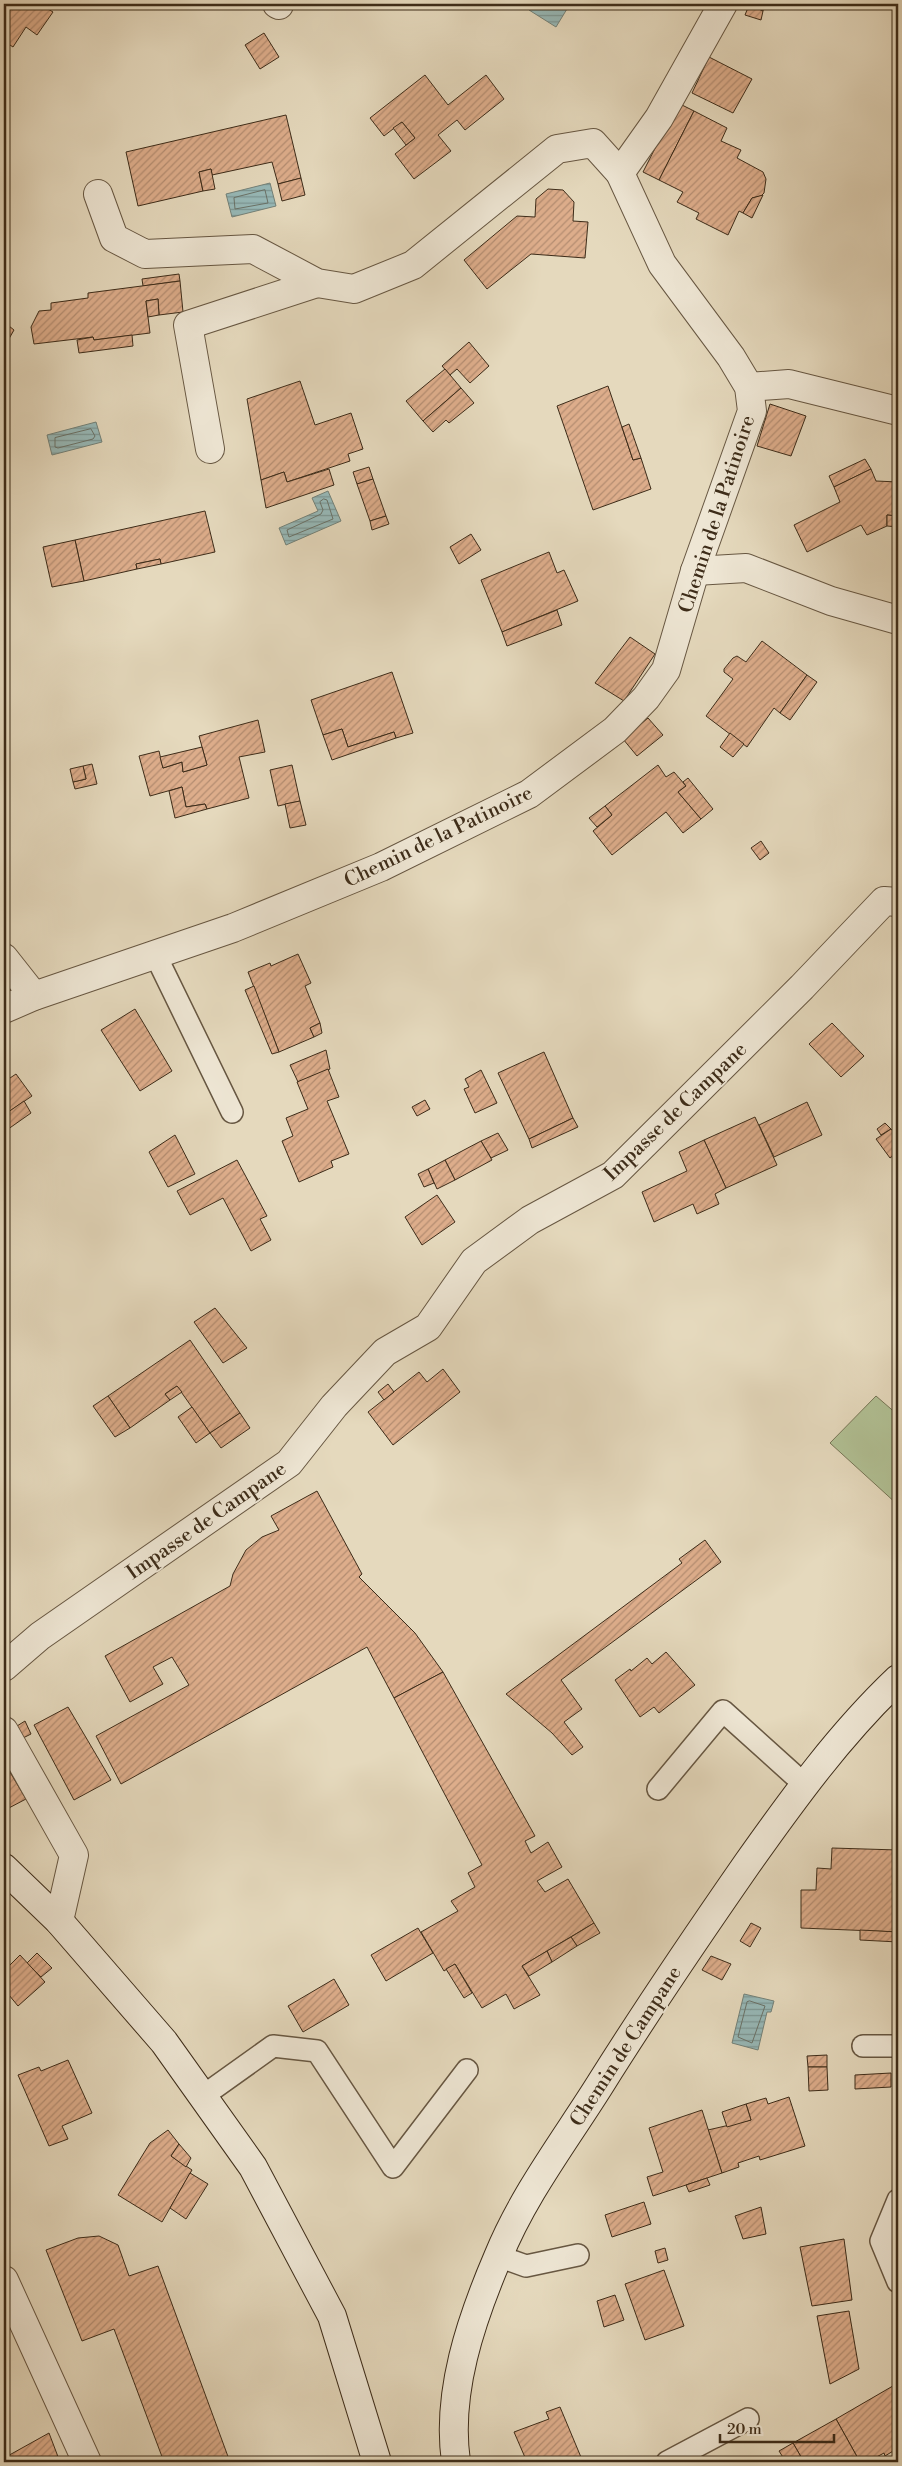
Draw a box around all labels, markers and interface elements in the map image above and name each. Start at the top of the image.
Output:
street label: Chemin de la Patinoire [674,412,761,617]
street label: Chemin de la Patinoire [340,781,537,894]
street label: Impasse de Campane [599,1037,753,1187]
street label: Impasse de Campane [122,1457,291,1586]
street label: Chemin de Campane [565,1962,688,2132]
scale bar [720,2411,833,2443]
text: 20 m [727,2420,762,2439]

